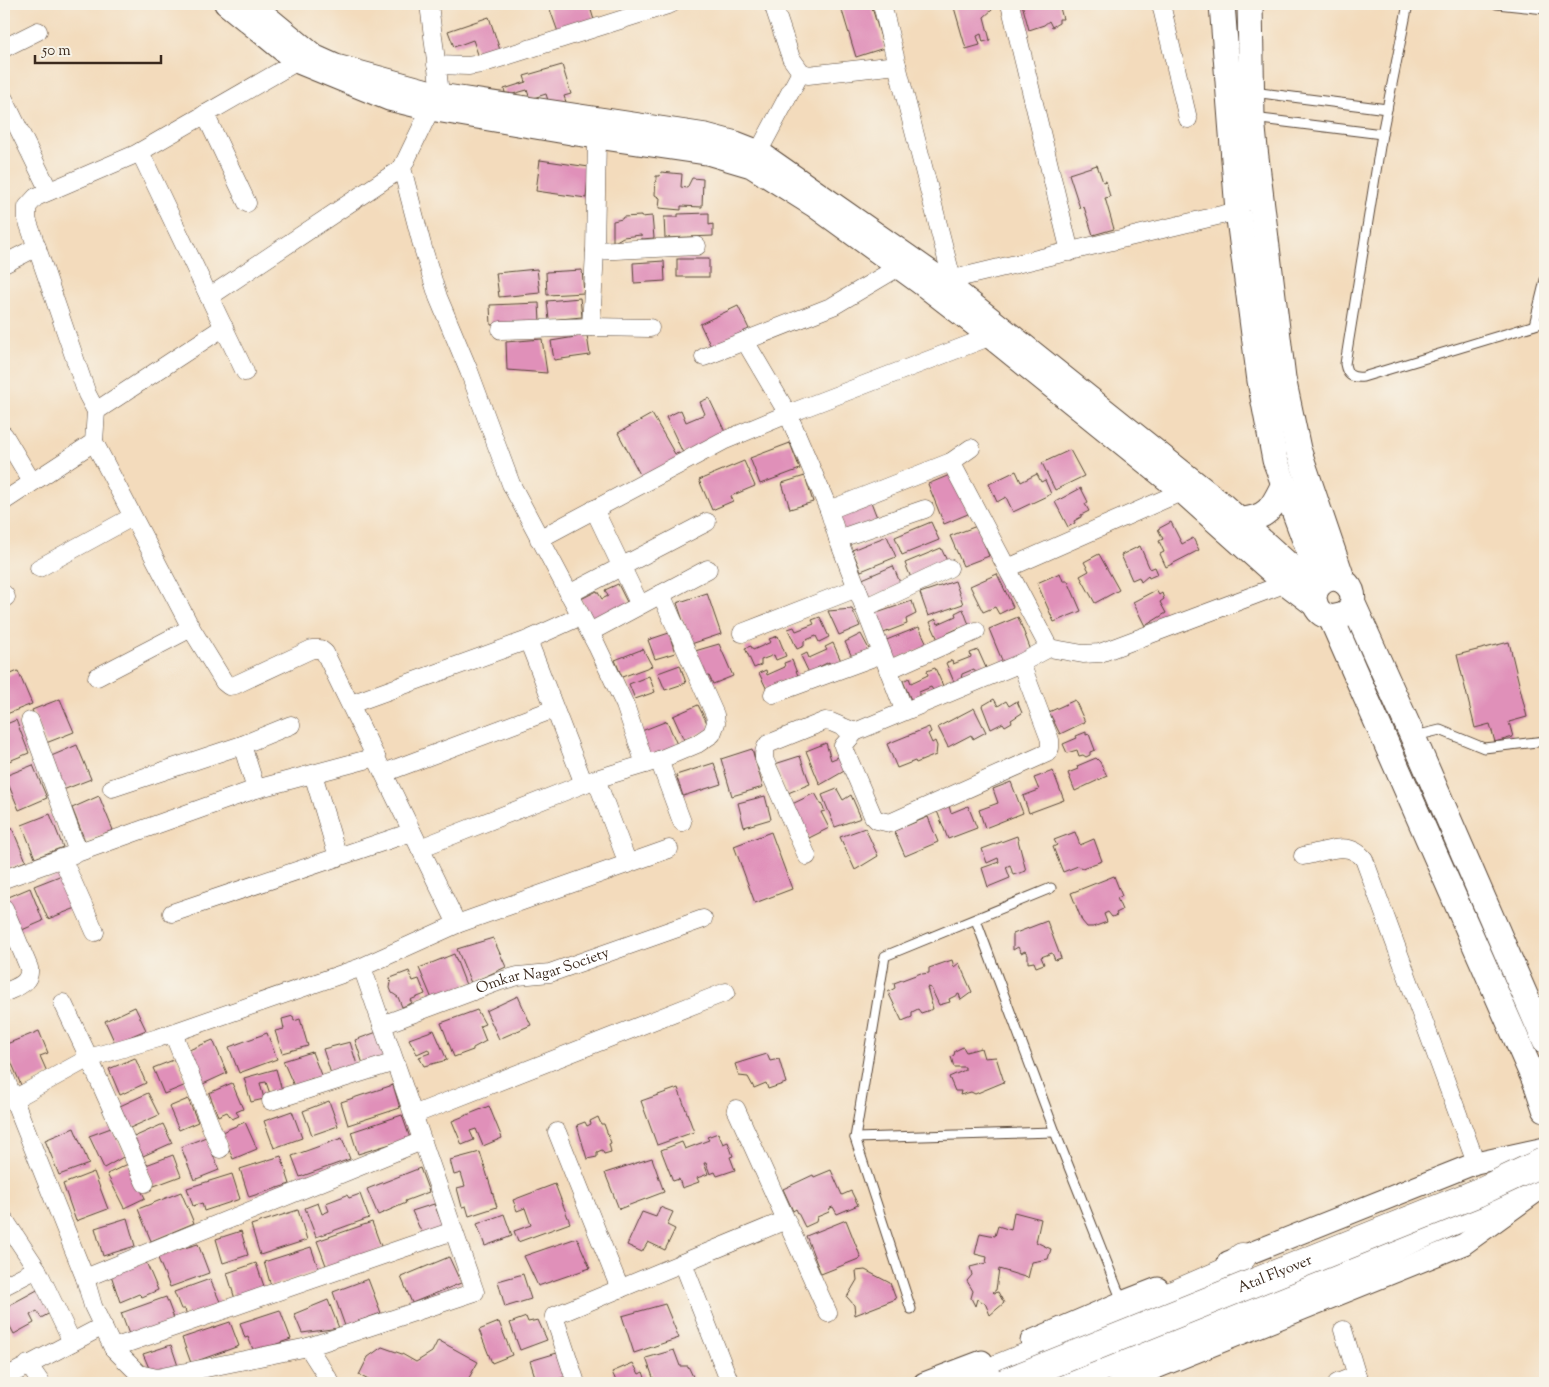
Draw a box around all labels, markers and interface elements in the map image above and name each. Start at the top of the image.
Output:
scale bar [35,32,161,64]
text: 50 m [41,41,71,62]
street label: Omkar Nagar Society [473,942,613,1000]
street label: Atal Flyover [1234,1250,1316,1299]

